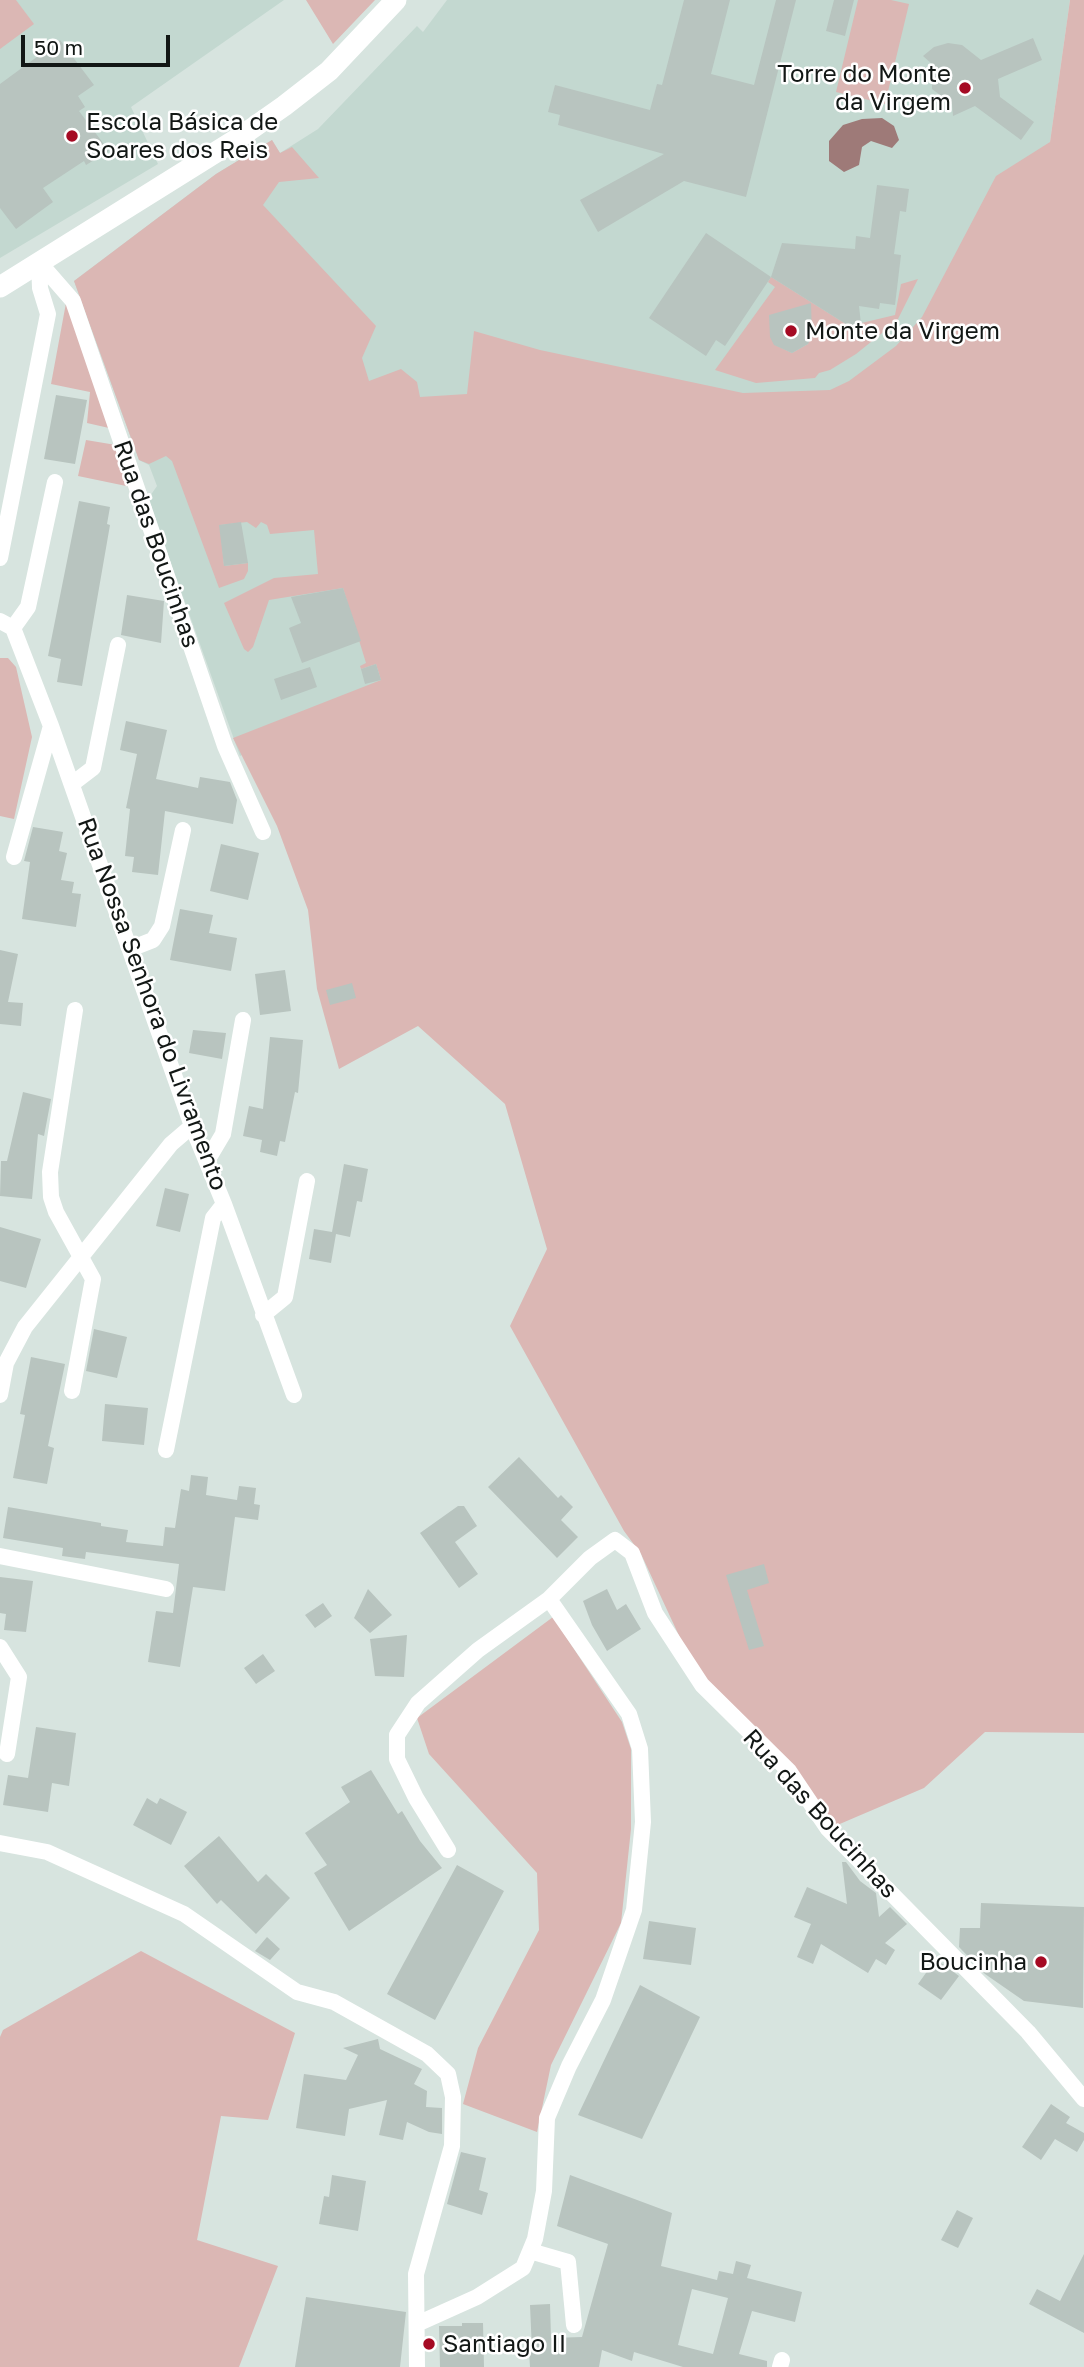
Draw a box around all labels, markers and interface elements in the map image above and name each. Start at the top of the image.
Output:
scale bar [24,21,173,65]
text: 50 m [34,34,83,60]
place label: Torre do Monte da Virgem [777,60,951,116]
marker: Torre do Monte da Virgem [957,80,973,96]
place label: Escola Básica de Soares dos Reis [86,108,278,164]
marker: Escola Básica de Soares dos Reis [64,128,80,144]
place label: Monte da Virgem [805,317,1000,345]
marker: Monte da Virgem [783,323,799,339]
street label: Rua das Boucinhas [107,437,205,651]
street label: Rua Nossa Senhora do Livramento [71,814,233,1194]
street label: Rua das Boucinhas [737,1724,903,1904]
place label: Boucinha [919,1948,1027,1976]
marker: Boucinha [1033,1954,1049,1970]
place label: Santiago II [443,2330,566,2358]
marker: Santiago II [421,2336,437,2352]

